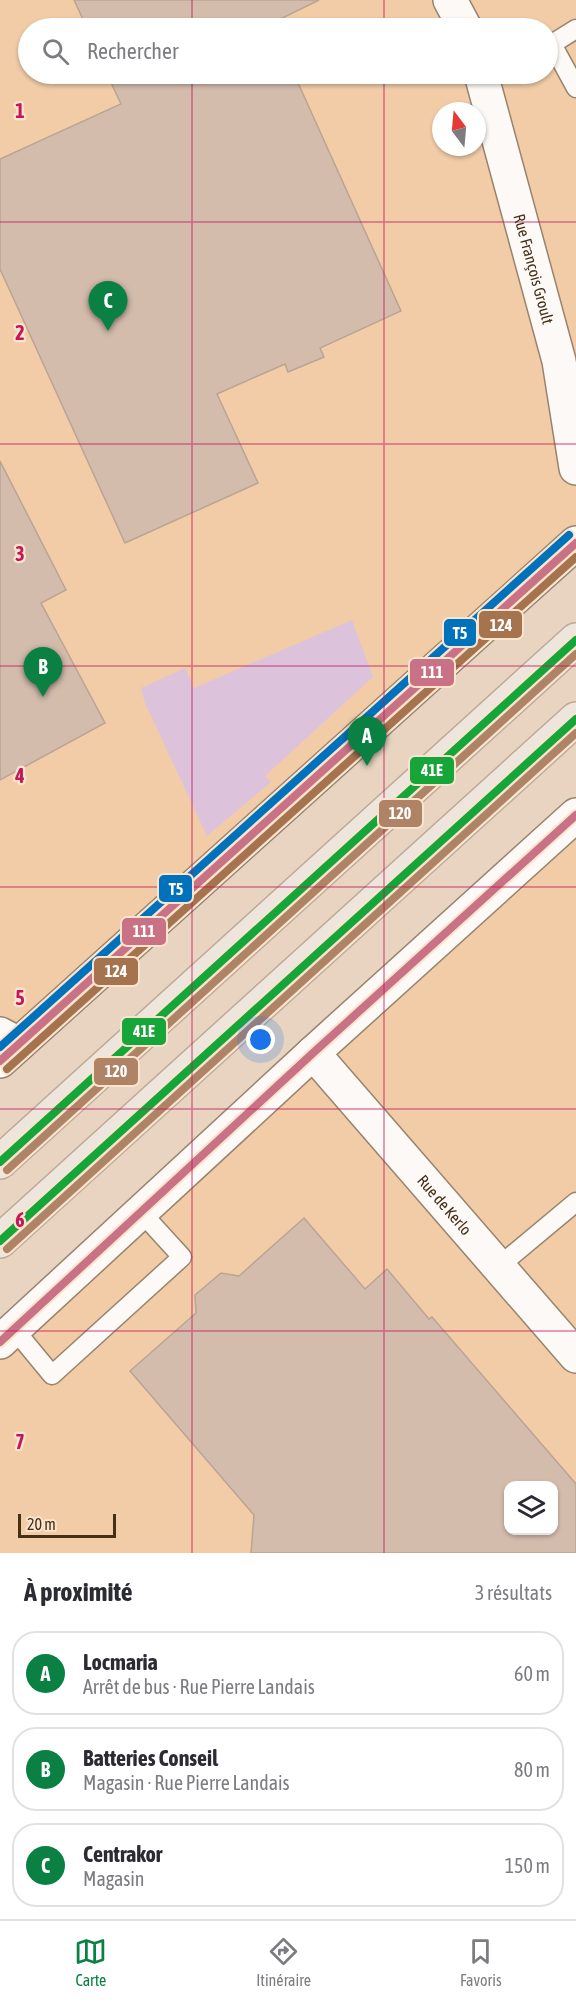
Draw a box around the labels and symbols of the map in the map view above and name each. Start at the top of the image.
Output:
text: 1 [15,99,25,122]
north arrow [432,102,486,156]
street label: Rue François Groult [510,212,558,326]
pin: C [88,282,128,331]
text: 2 [15,321,25,344]
text: 3 [15,542,25,565]
line badge: 124 [478,610,523,639]
text: 124 [490,616,513,634]
line badge: T5 [443,618,477,647]
text: T5 [453,624,468,642]
pin: B [24,648,63,697]
line badge: 111 [409,658,455,687]
text: 111 [421,663,444,681]
pin: A [348,716,386,766]
line badge: 41E [409,756,455,785]
text: 41E [420,761,443,779]
text: 4 [14,764,25,787]
line badge: 120 [378,799,423,828]
text: 120 [389,804,412,822]
line badge: T5 [158,874,193,903]
text: T5 [169,880,184,898]
line badge: 111 [121,917,167,946]
text: 111 [133,922,156,940]
line badge: 124 [93,957,139,986]
text: 124 [105,962,128,980]
text: 5 [15,986,25,1009]
line badge: 41E [121,1017,167,1046]
text: 41E [132,1022,155,1040]
your location [246,1025,275,1054]
line badge: 120 [93,1057,139,1086]
text: 120 [105,1062,128,1080]
street label: Rue de Kerlo [414,1171,476,1238]
text: 6 [15,1208,25,1231]
text: 7 [15,1430,25,1453]
scale bar [18,1511,116,1538]

